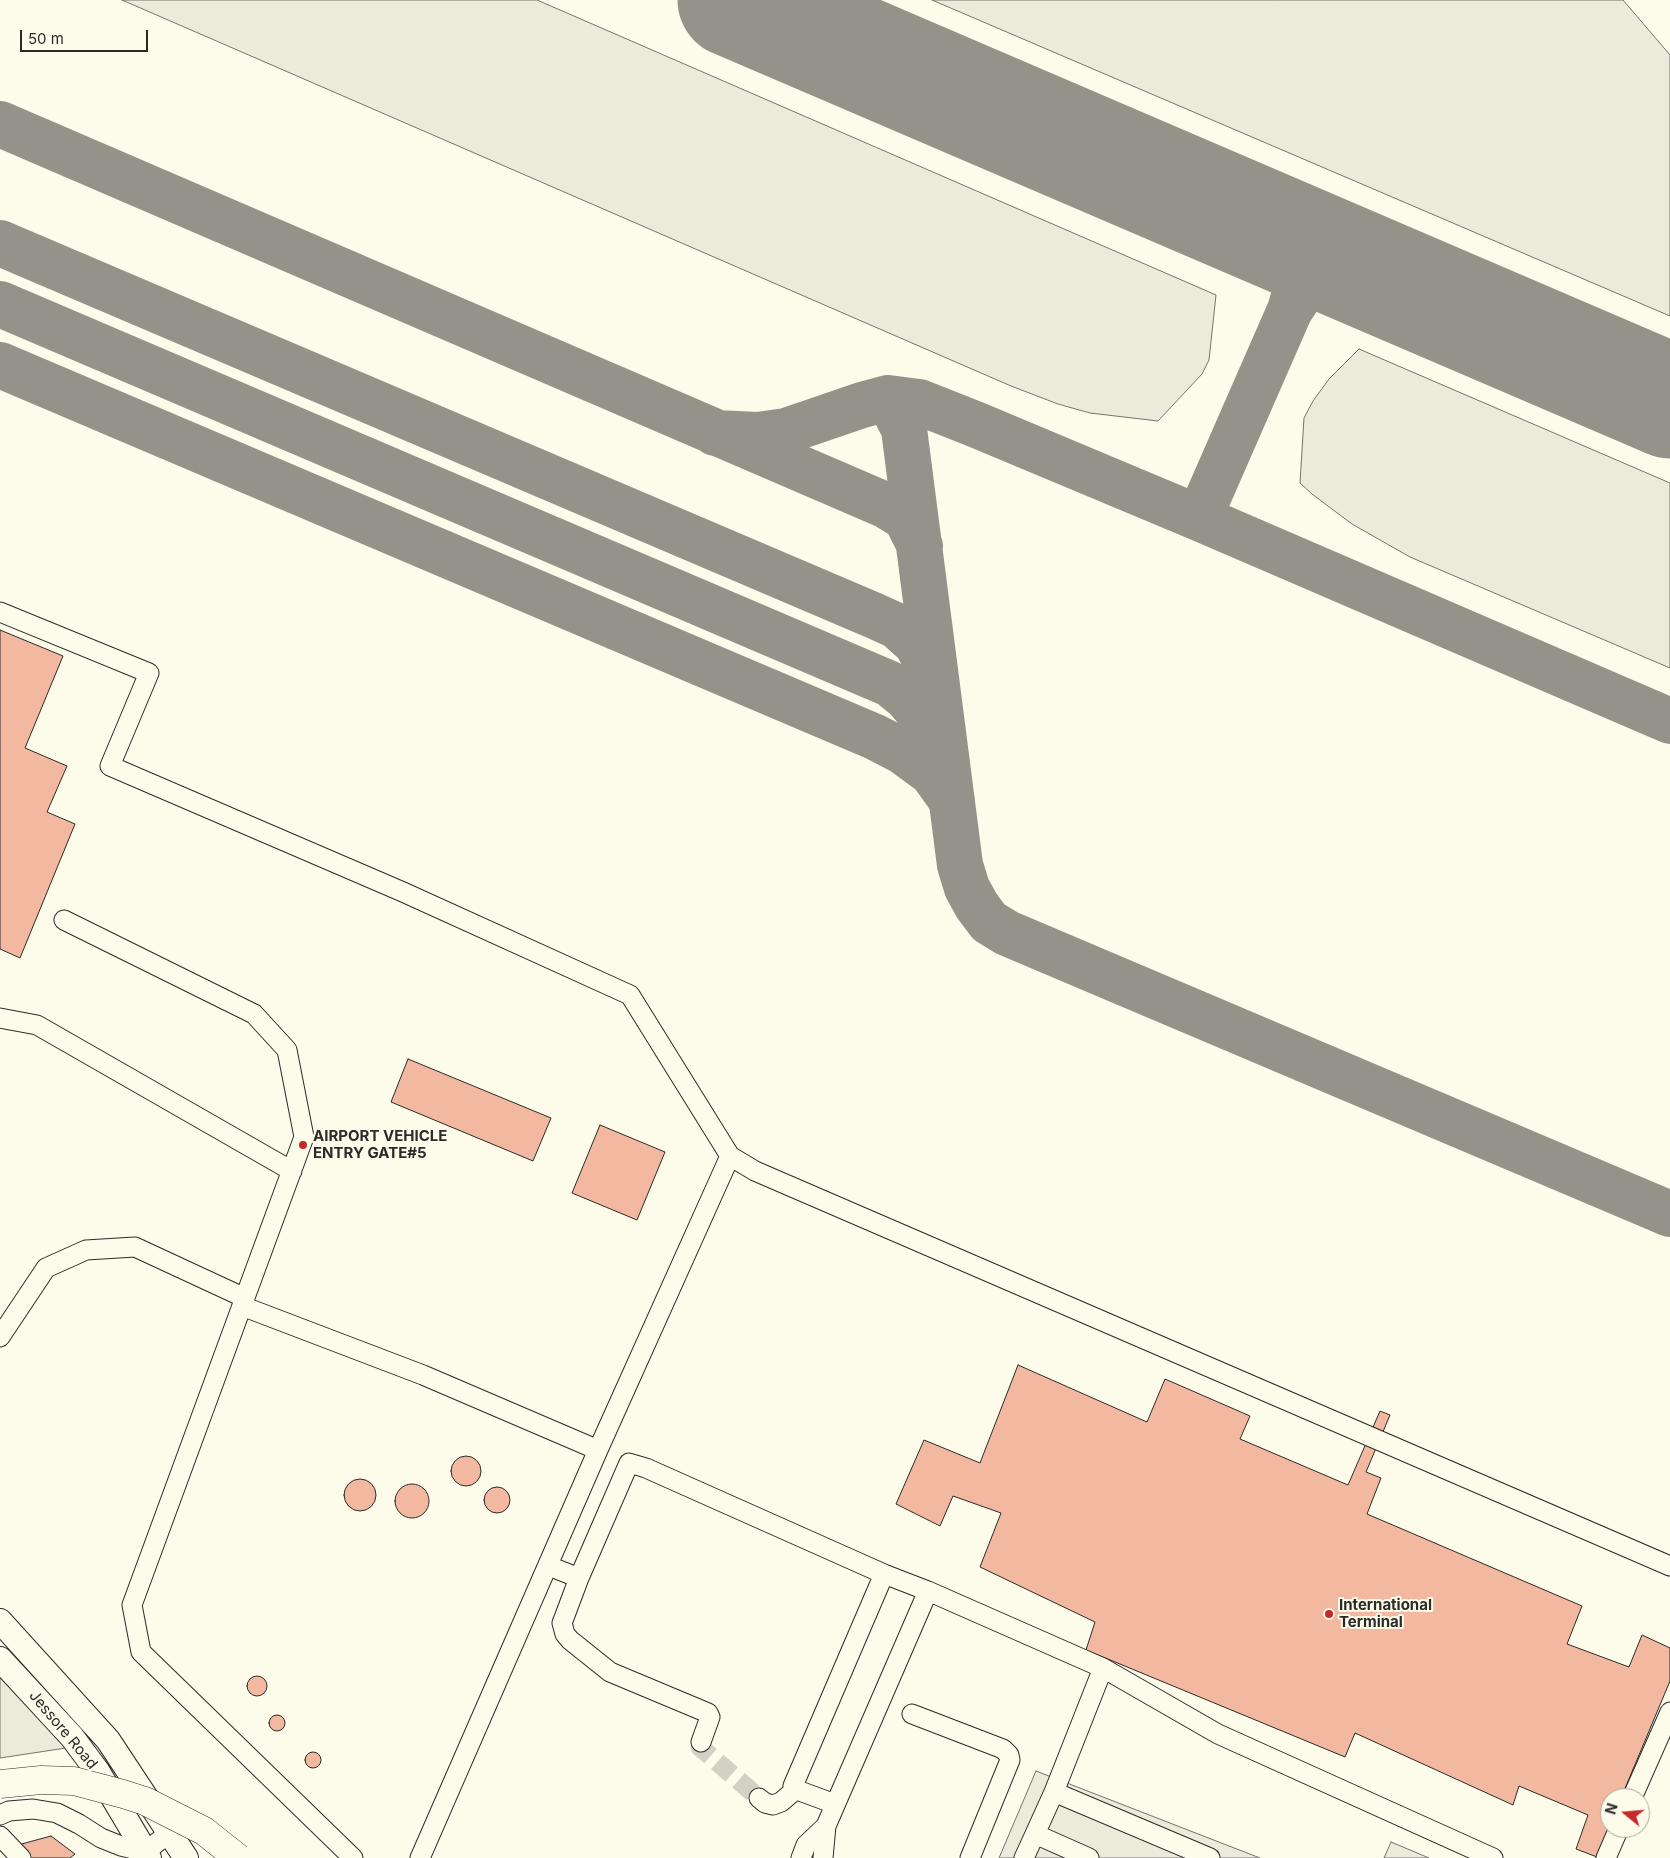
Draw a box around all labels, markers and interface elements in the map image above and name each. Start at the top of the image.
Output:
scale bar [22,20,150,52]
text: 50 m [28,29,64,48]
place label: AIRPORT VEHICLE ENTRY GATE#5 [313,1127,447,1162]
marker: AIRPORT VEHICLE ENTRY GATE#5 [297,1139,309,1151]
place label: International Terminal [1339,1596,1432,1631]
marker: International Terminal [1323,1608,1335,1620]
street label: Jessore Road [25,1687,101,1773]
north arrow [1600,1788,1650,1838]
text: N [1601,1801,1621,1816]

